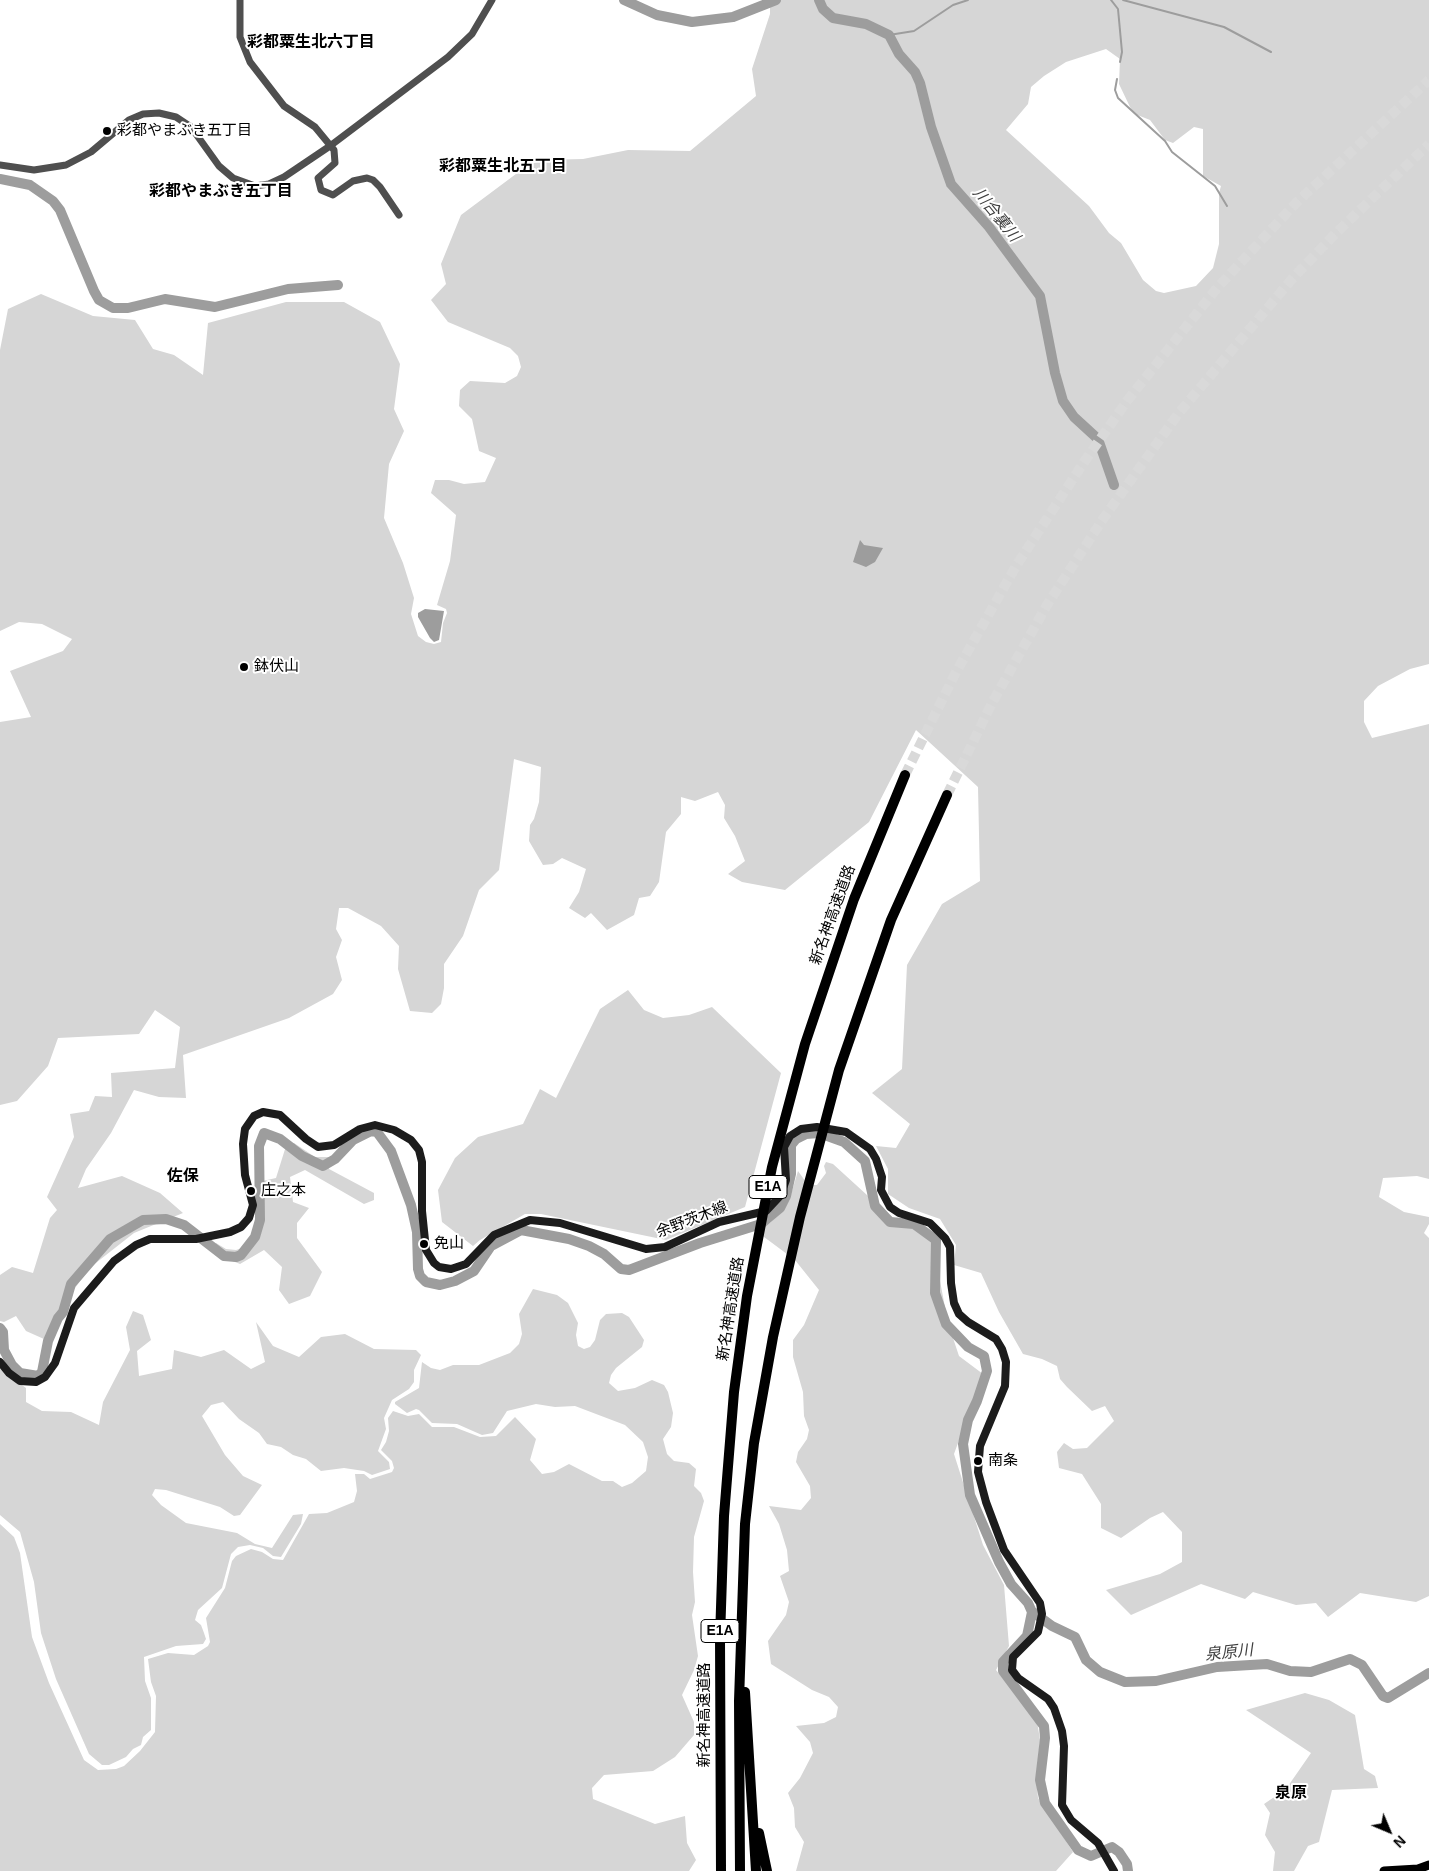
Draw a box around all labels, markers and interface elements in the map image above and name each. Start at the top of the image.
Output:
district label: 彩都粟生北六丁目 [247,33,375,53]
place label: 彩都やまぶき五丁目 [117,122,252,140]
marker: 彩都やまぶき五丁目 [101,125,113,137]
district label: 彩都粟生北五丁目 [439,157,567,177]
district label: 彩都やまぶき五丁目 [149,182,293,202]
water label: 川合裏川 [968,184,1024,246]
place label: 鉢伏山 [254,658,299,676]
marker: 鉢伏山 [238,661,250,673]
street label: 新名神高速道路 [807,863,859,967]
district label: 佐保 [167,1167,199,1187]
road number: E1A [749,1176,787,1198]
place label: 庄之本 [261,1182,306,1200]
marker: 庄之本 [245,1185,257,1197]
street label: 余野茨木線 [654,1198,730,1242]
place label: 免山 [434,1235,464,1253]
marker: 免山 [418,1238,430,1250]
street label: 新名神高速道路 [714,1256,748,1362]
place label: 南条 [988,1452,1018,1470]
marker: 南条 [972,1455,984,1467]
road number: E1A [701,1620,739,1642]
water label: 泉原川 [1204,1641,1254,1665]
street label: 新名神高速道路 [696,1663,714,1767]
district label: 泉原 [1275,1784,1307,1804]
north arrow [1364,1806,1414,1856]
text: N [1390,1832,1409,1851]

